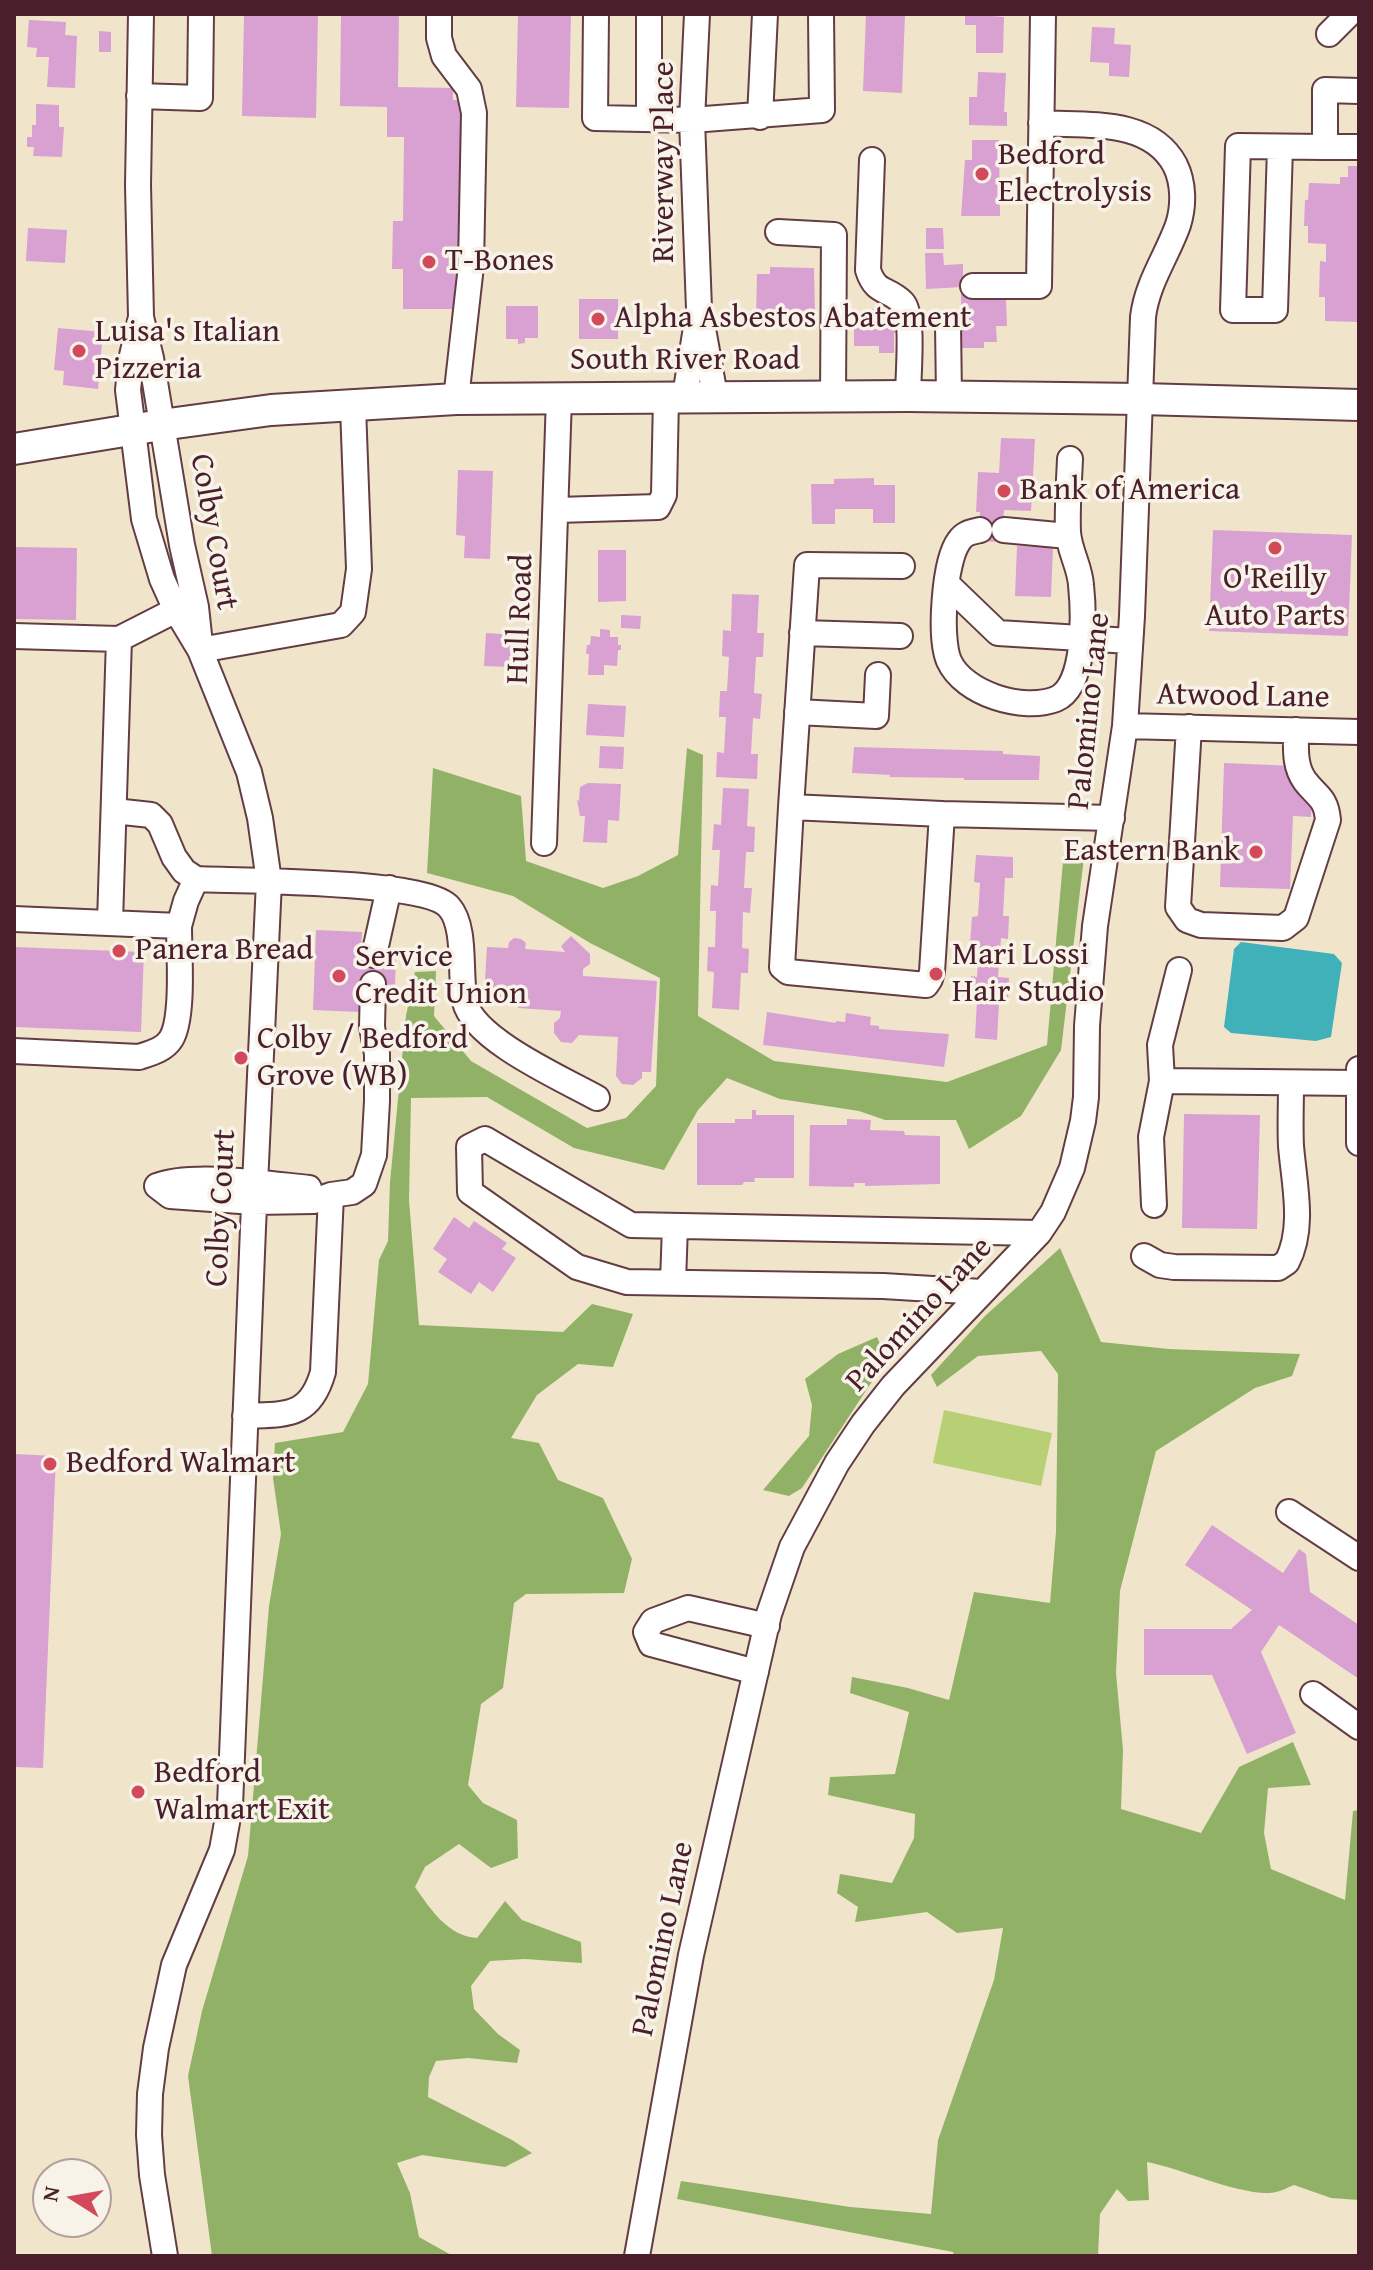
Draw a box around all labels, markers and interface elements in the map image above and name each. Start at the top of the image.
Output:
street label: Riverway Place [646,61,684,263]
place label: Bedford Electrolysis [998,137,1152,212]
marker: Bedford Electrolysis [973,165,991,183]
place label: T-Bones [445,243,554,281]
marker: T-Bones [420,253,438,271]
place label: Alpha Asbestos Abatement [614,300,971,338]
marker: Alpha Asbestos Abatement [589,310,607,328]
place label: Luisa's Italian Pizzeria [95,314,280,389]
marker: Luisa's Italian Pizzeria [70,342,88,360]
street label: South River Road [570,342,800,380]
street label: Colby Court [180,451,246,613]
place label: Bank of America [1020,472,1240,510]
marker: Bank of America [995,482,1013,500]
marker: O'Reilly Auto Parts [1266,539,1284,557]
street label: Hull Road [500,553,542,685]
place label: O'Reilly Auto Parts [1205,561,1345,636]
street label: Palomino Lane [1061,611,1119,811]
street label: Atwood Lane [1156,676,1330,718]
place label: Eastern Bank [1064,833,1240,871]
marker: Eastern Bank [1247,843,1265,861]
place label: Panera Bread [135,932,313,970]
place label: Mari Lossi Hair Studio [952,937,1104,1012]
place label: Service Credit Union [355,939,527,1014]
marker: Panera Bread [110,942,128,960]
marker: Mari Lossi Hair Studio [927,965,945,983]
marker: Service Credit Union [330,967,348,985]
place label: Colby / Bedford Grove (WB) [257,1021,468,1096]
marker: Colby / Bedford Grove (WB) [232,1049,250,1067]
street label: Colby Court [199,1128,245,1288]
street label: Palomino Lane [839,1230,1001,1400]
place label: Bedford Walmart [66,1445,296,1483]
marker: Bedford Walmart [41,1455,59,1473]
place label: Bedford Walmart Exit [154,1755,330,1830]
marker: Bedford Walmart Exit [129,1783,147,1801]
street label: Palomino Lane [625,1838,703,2040]
north arrow [32,2158,112,2238]
text: N [33,2184,68,2204]

